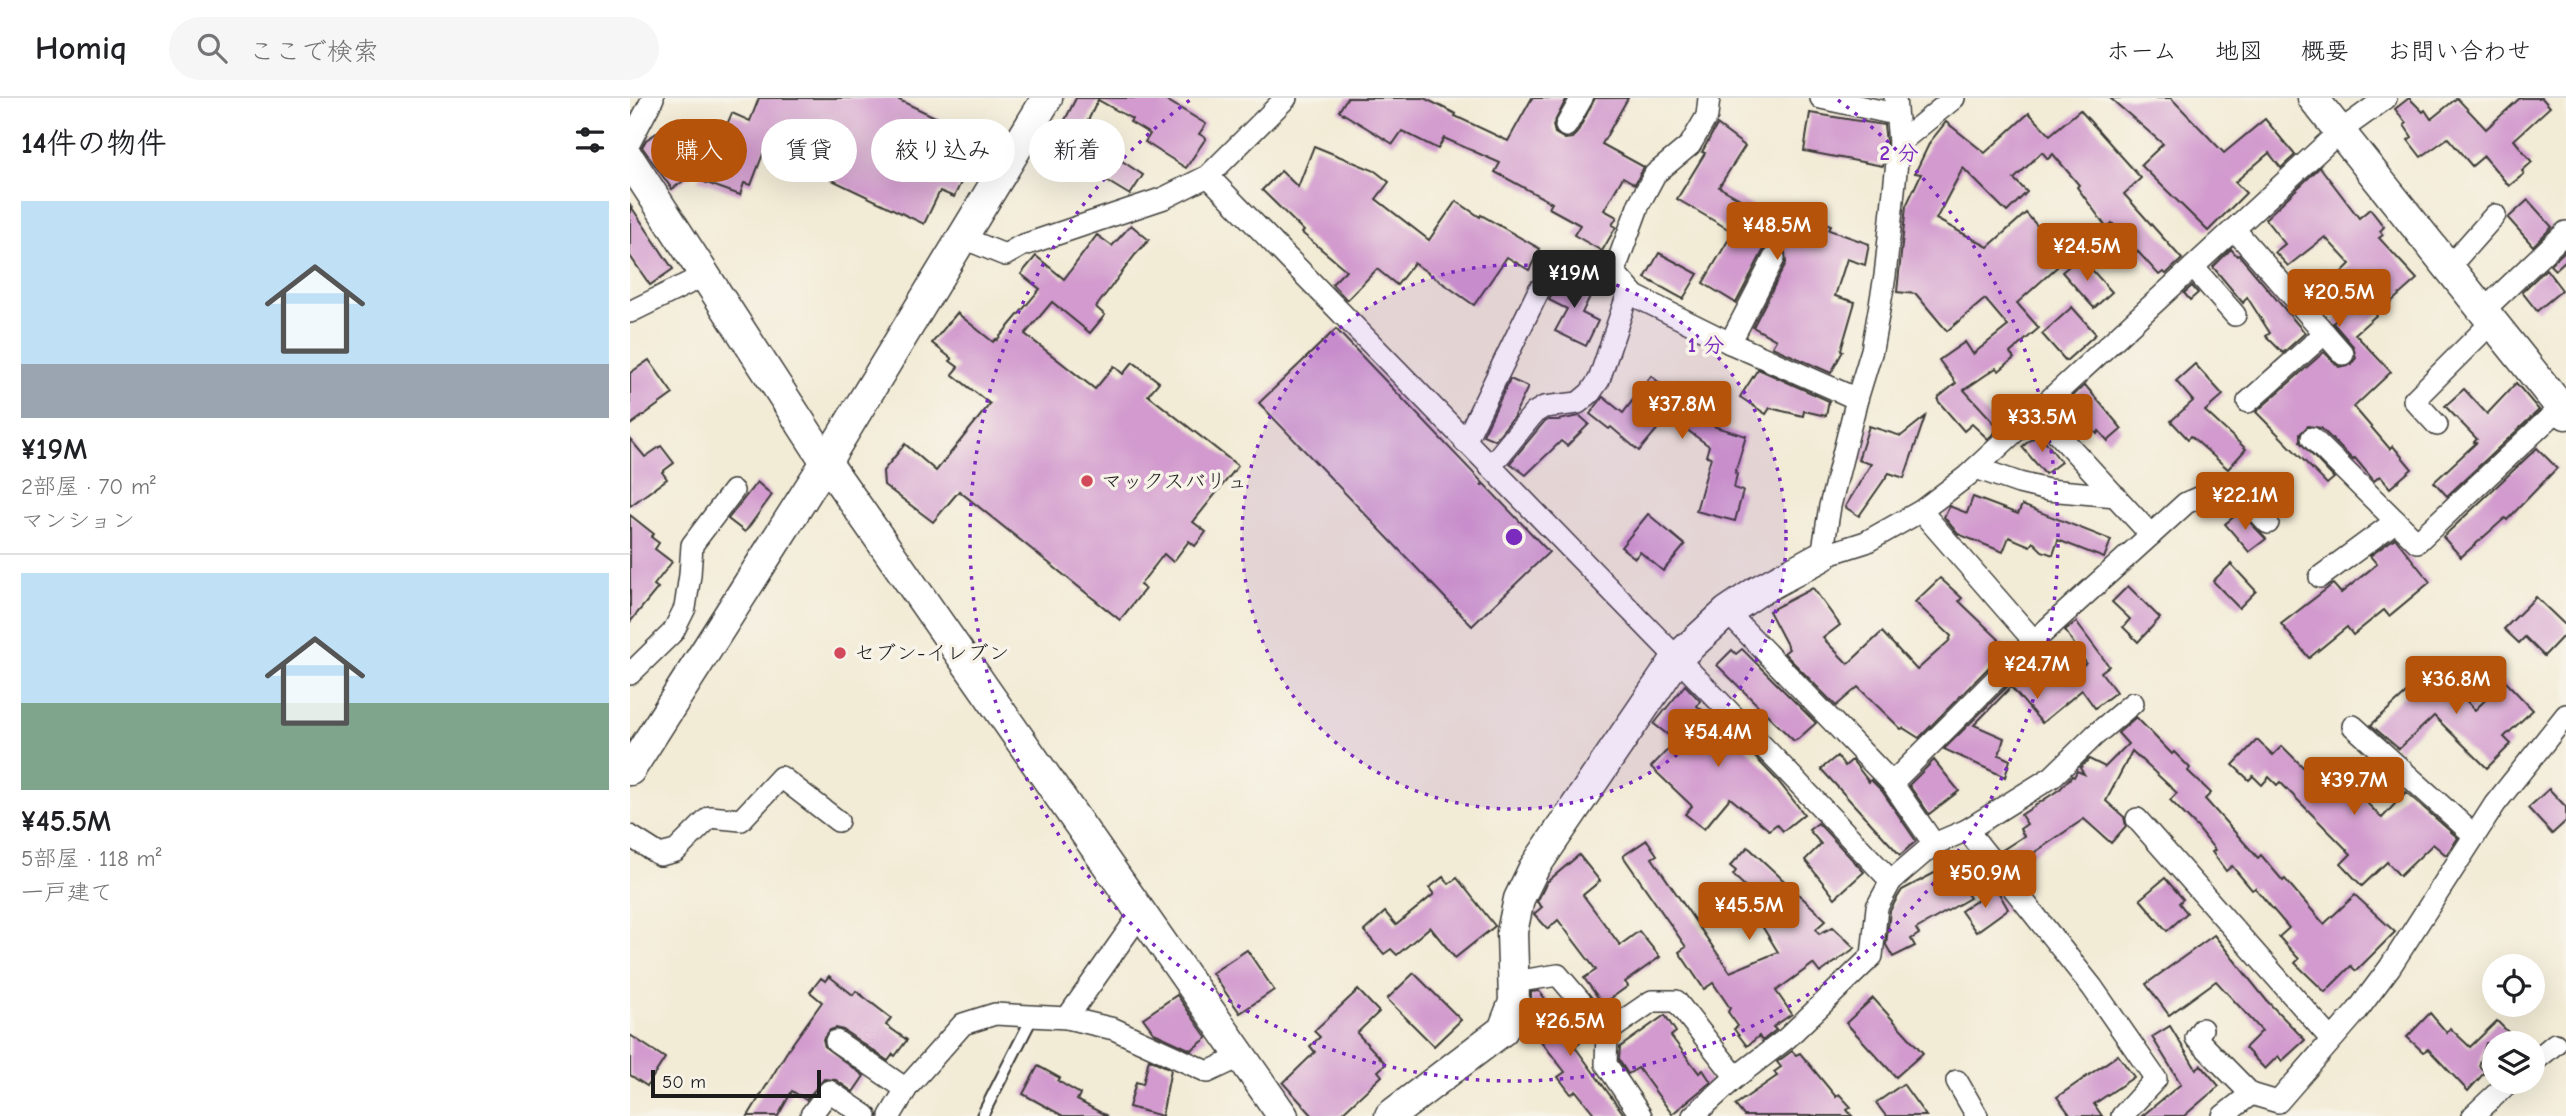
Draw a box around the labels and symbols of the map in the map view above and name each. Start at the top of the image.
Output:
text: 2 分 [1880,141,1918,165]
pin: ¥48.5M [1720,202,1834,262]
pin: ¥24.5M [2030,223,2144,283]
pin: ¥19M [1533,250,1615,310]
pin: ¥20.5M [2282,270,2396,329]
text: 1 分 [1688,333,1724,357]
pin: ¥37.8M [1625,382,1739,441]
pin: ¥33.5M [1985,394,2099,454]
place label: マックスバリュ [1101,469,1248,493]
pin: ¥22.1M [2188,472,2302,532]
marker: マックスバリュ [1079,473,1095,489]
centre of rings [1502,525,1526,549]
place label: セブン-イレブン [854,641,1009,665]
pin: ¥24.7M [1980,642,2094,701]
marker: セブン-イレブン [832,645,848,661]
pin: ¥36.8M [2399,656,2513,716]
pin: ¥54.4M [1661,710,1775,769]
pin: ¥39.7M [2297,758,2411,817]
pin: ¥50.9M [1928,850,2042,910]
pin: ¥45.5M [1692,882,1806,942]
pin: ¥26.5M [1513,998,1627,1058]
scale bar [651,1067,821,1099]

